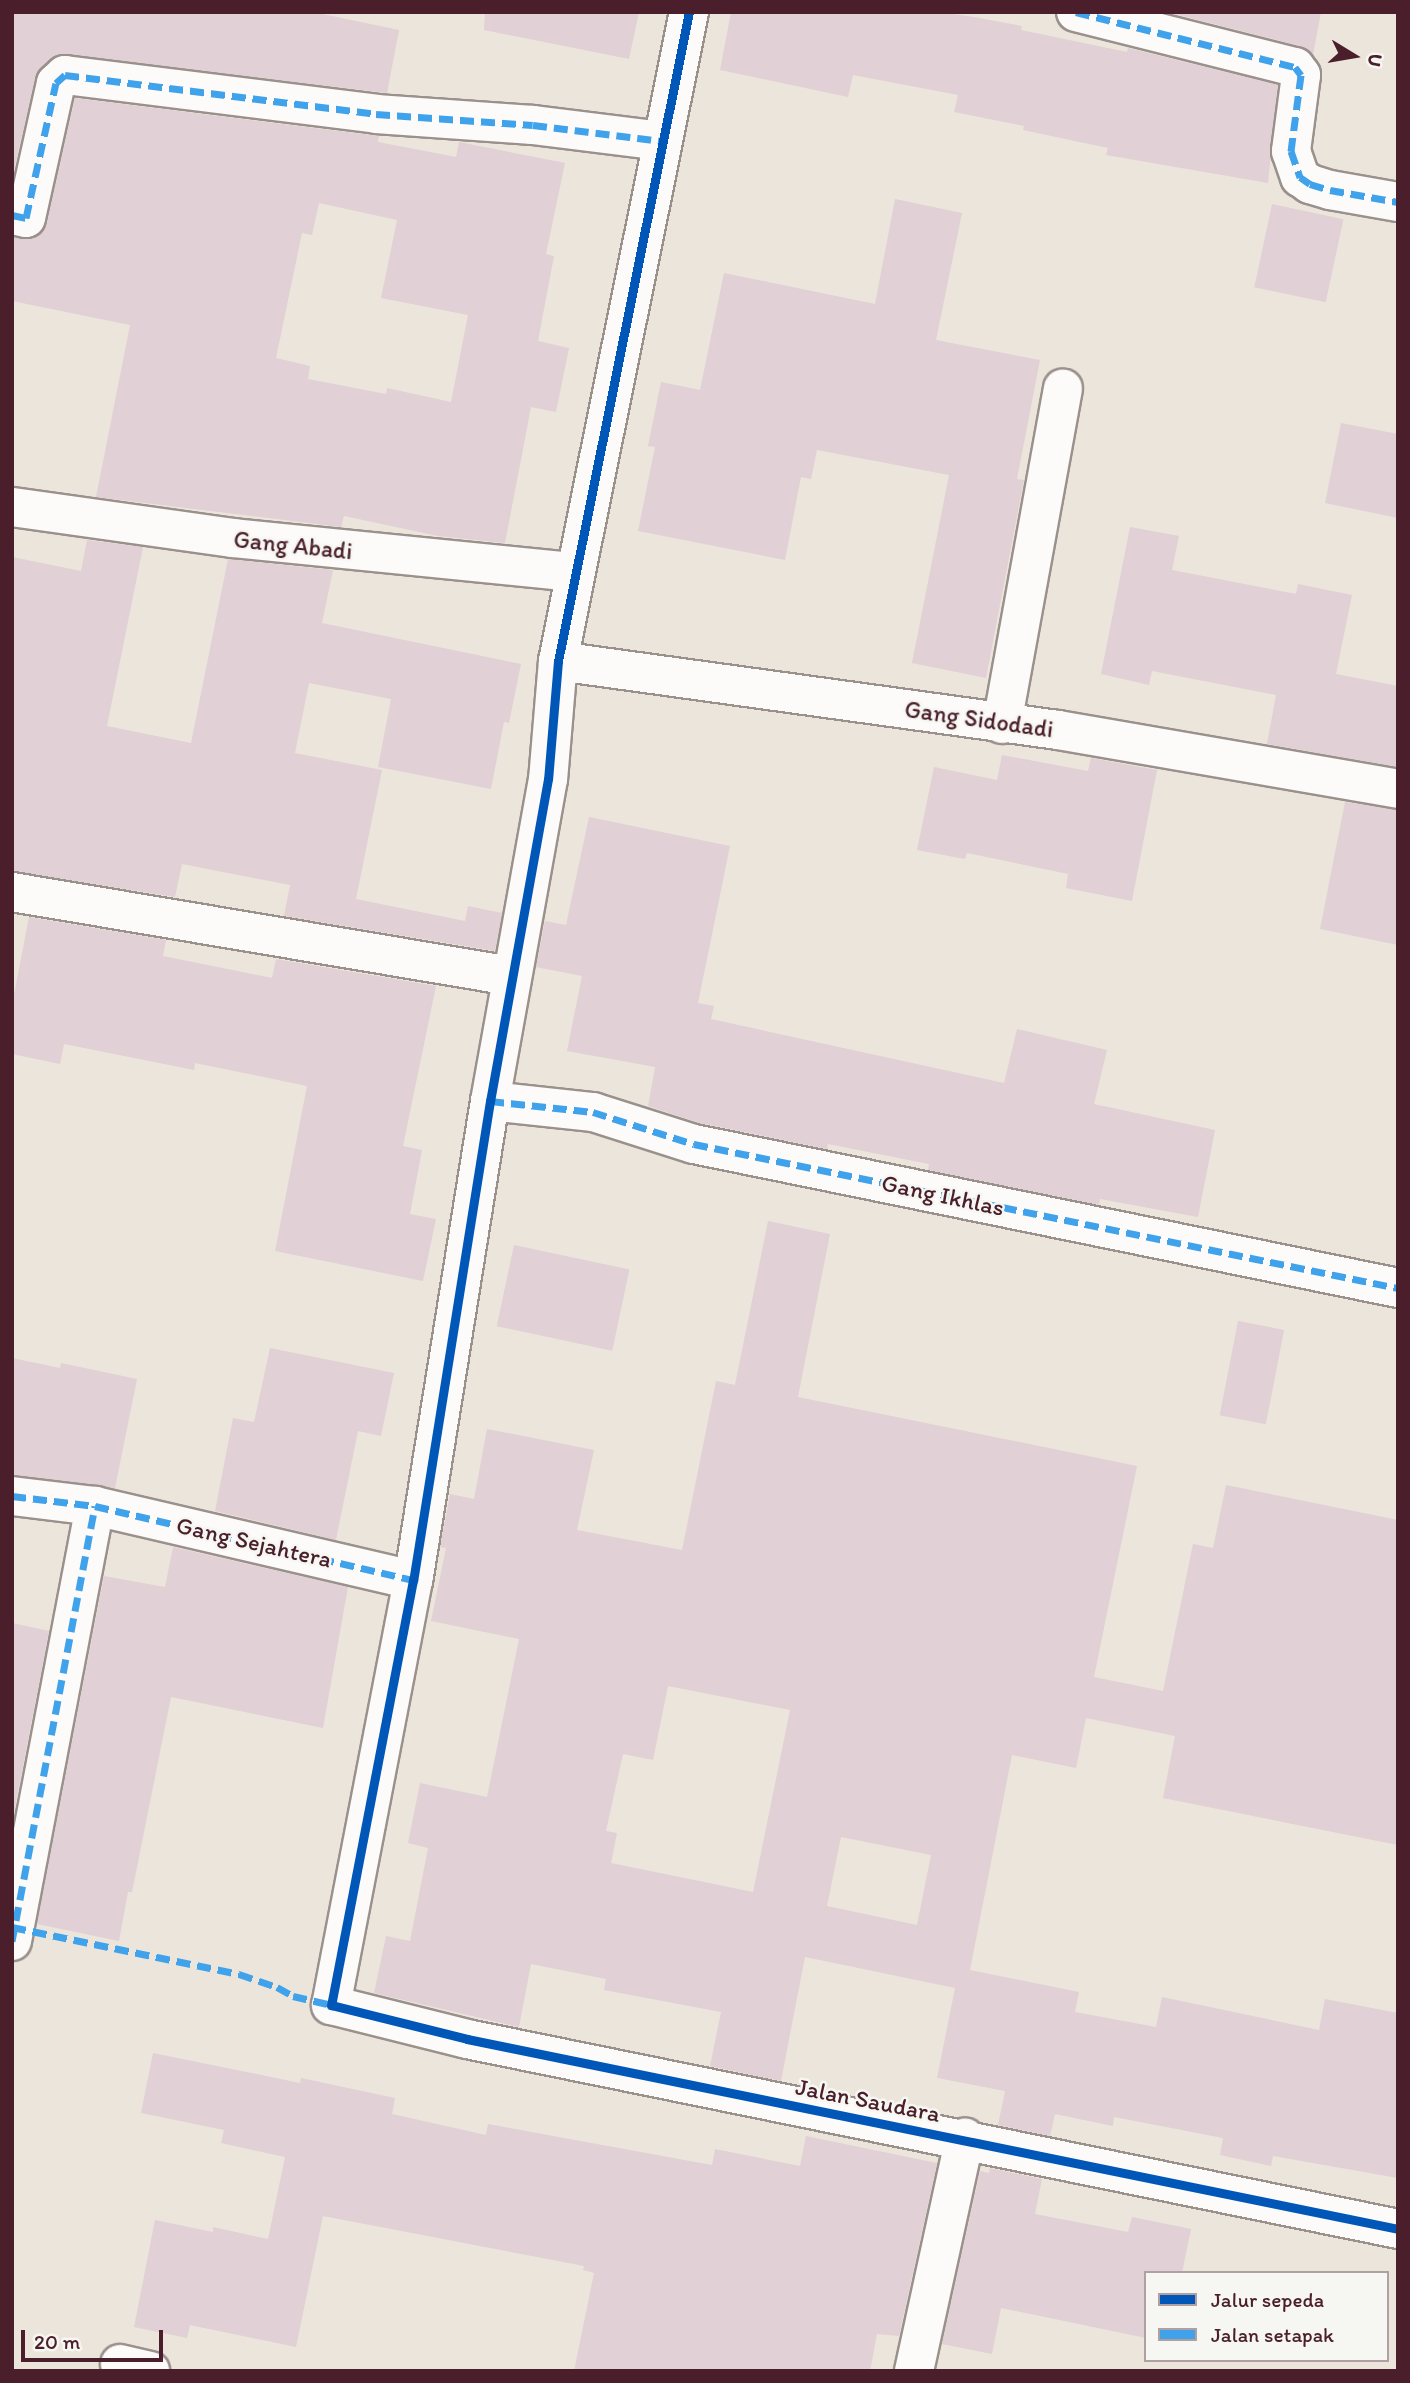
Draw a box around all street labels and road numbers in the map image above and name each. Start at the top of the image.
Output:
street label: Gang Abadi [232,524,354,566]
street label: Gang Sidodadi [903,694,1055,744]
street label: Gang Ikhlas [879,1168,1007,1222]
street label: Gang Sejahtera [174,1510,334,1574]
street label: Jalan Saudara [793,2072,943,2128]

